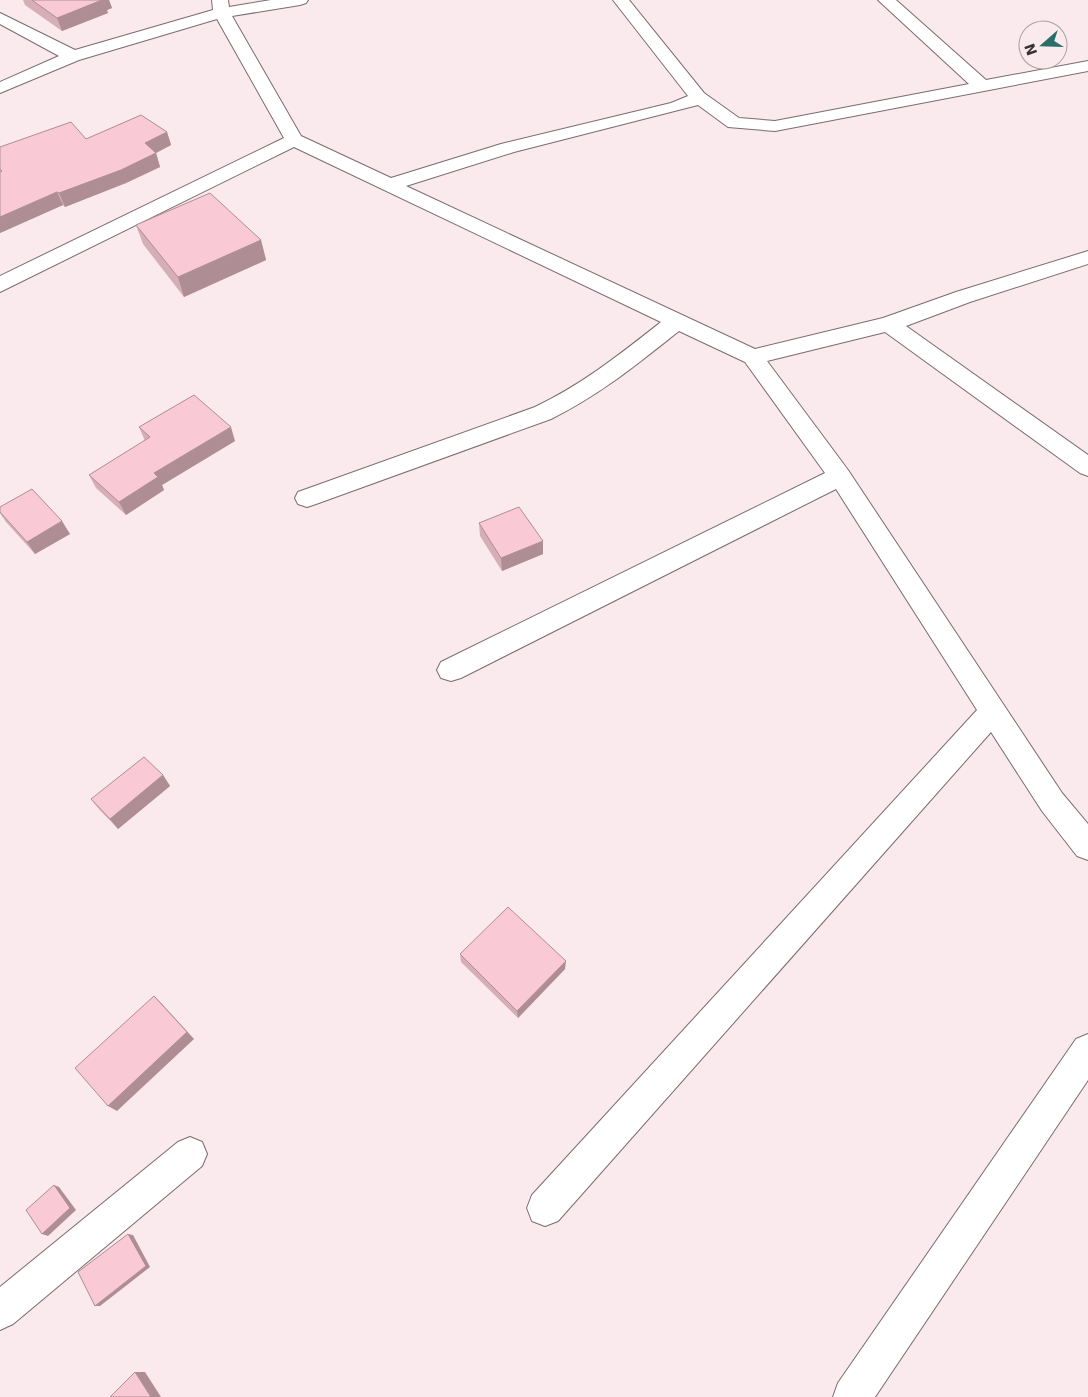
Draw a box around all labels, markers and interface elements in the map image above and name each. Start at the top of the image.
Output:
north arrow [1018,20,1068,70]
text: N [1021,41,1040,58]

